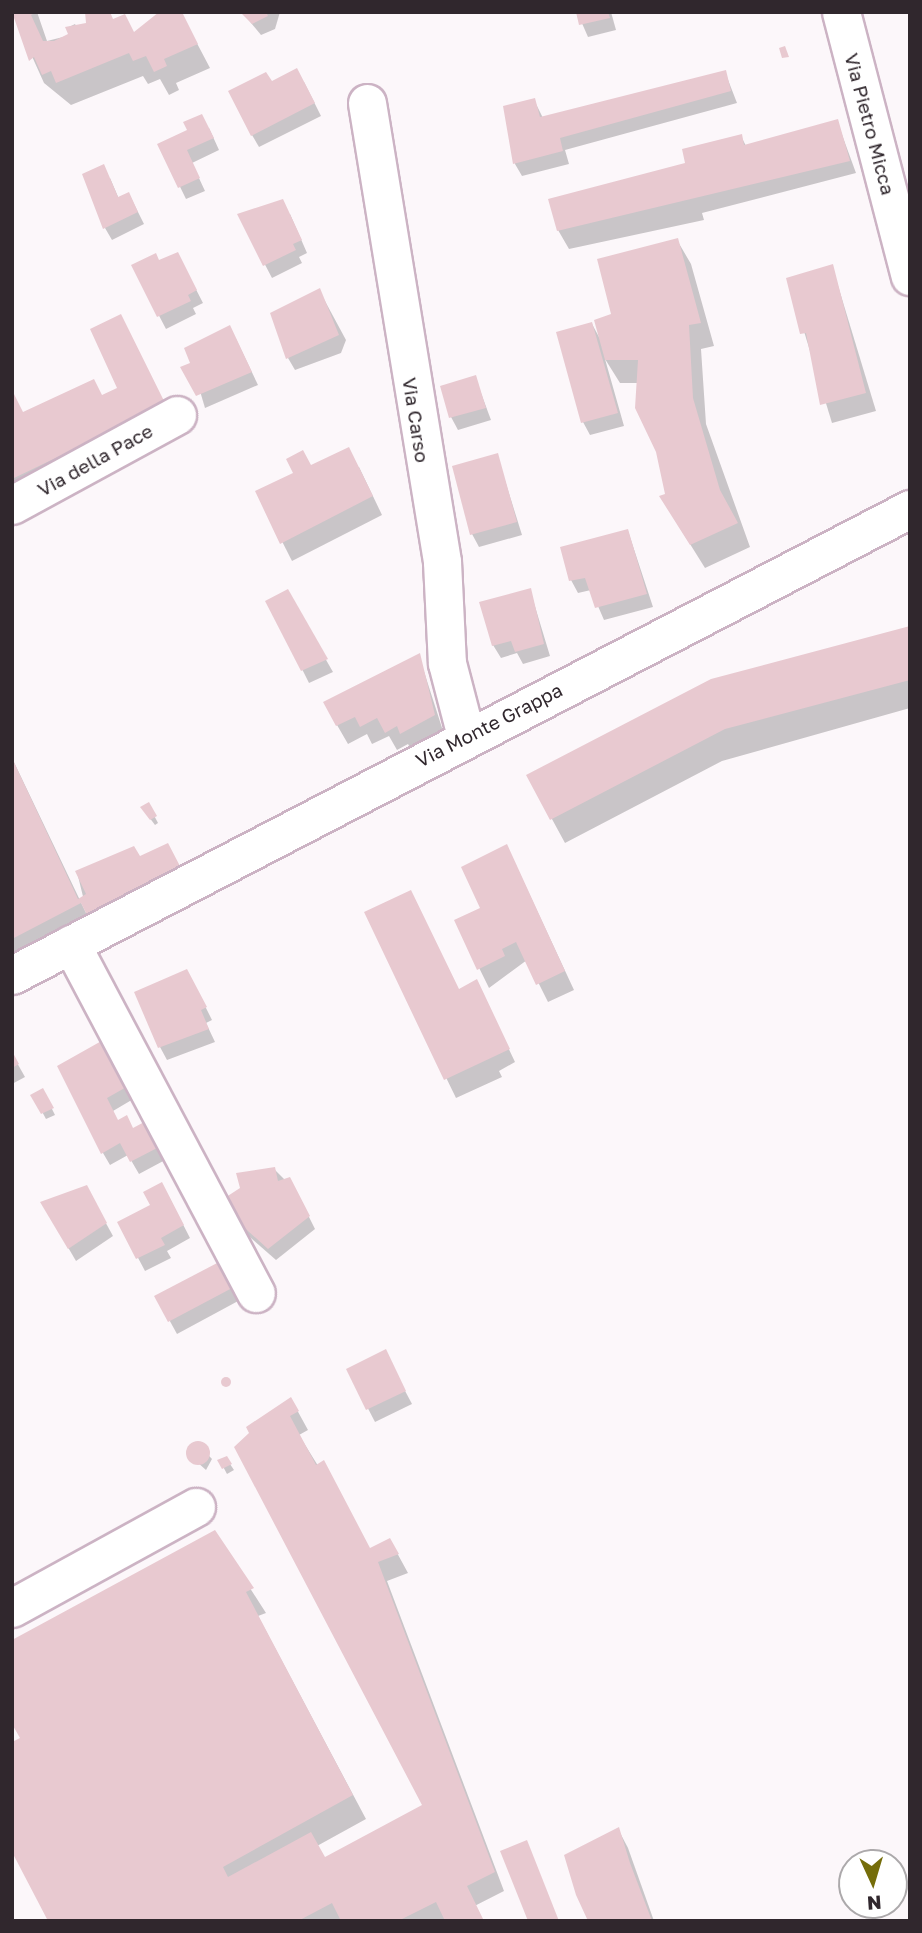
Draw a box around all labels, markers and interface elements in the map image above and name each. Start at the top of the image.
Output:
street label: Via Pietro Micca [840,51,900,197]
street label: Via Carso [398,376,434,464]
street label: Via della Pace [33,419,157,501]
street label: Via Monte Grappa [412,678,566,772]
north arrow [838,1849,908,1919]
text: N [866,1891,882,1915]

